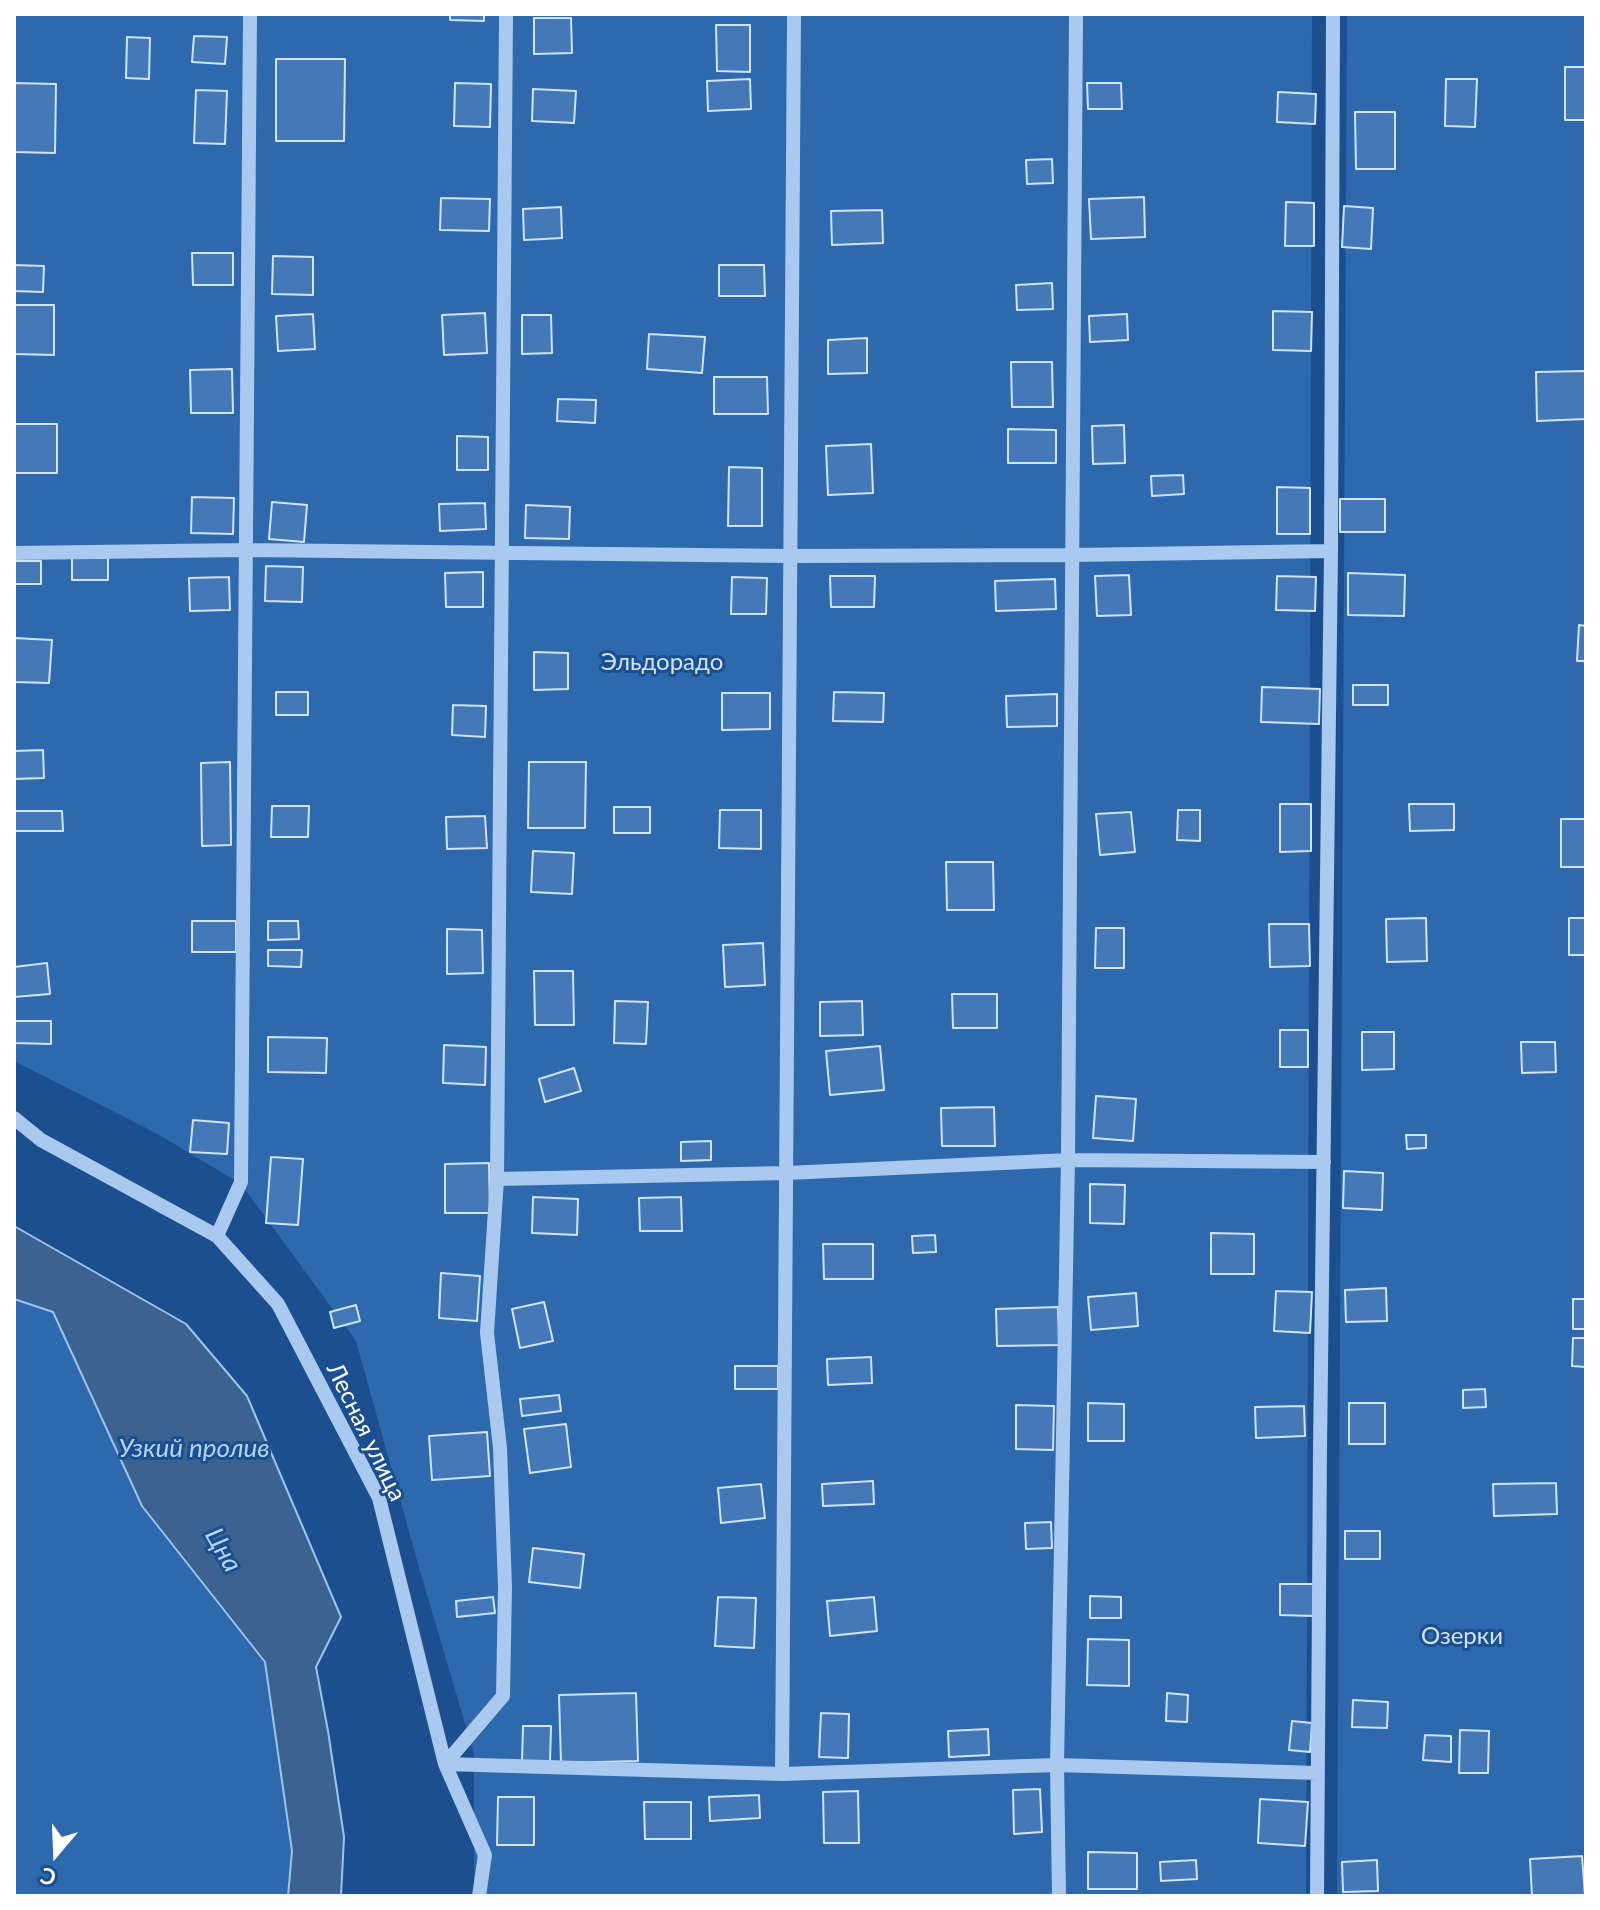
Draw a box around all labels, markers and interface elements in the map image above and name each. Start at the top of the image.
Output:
park label: Эльдорадо [601,648,723,676]
street label: Лесная улица [320,1358,412,1506]
water label: Узкий пролив [118,1433,270,1465]
water label: Цна [198,1522,248,1578]
park label: Озерки [1421,1622,1503,1650]
north arrow [16,1814,96,1894]
text: С [37,1862,59,1892]

